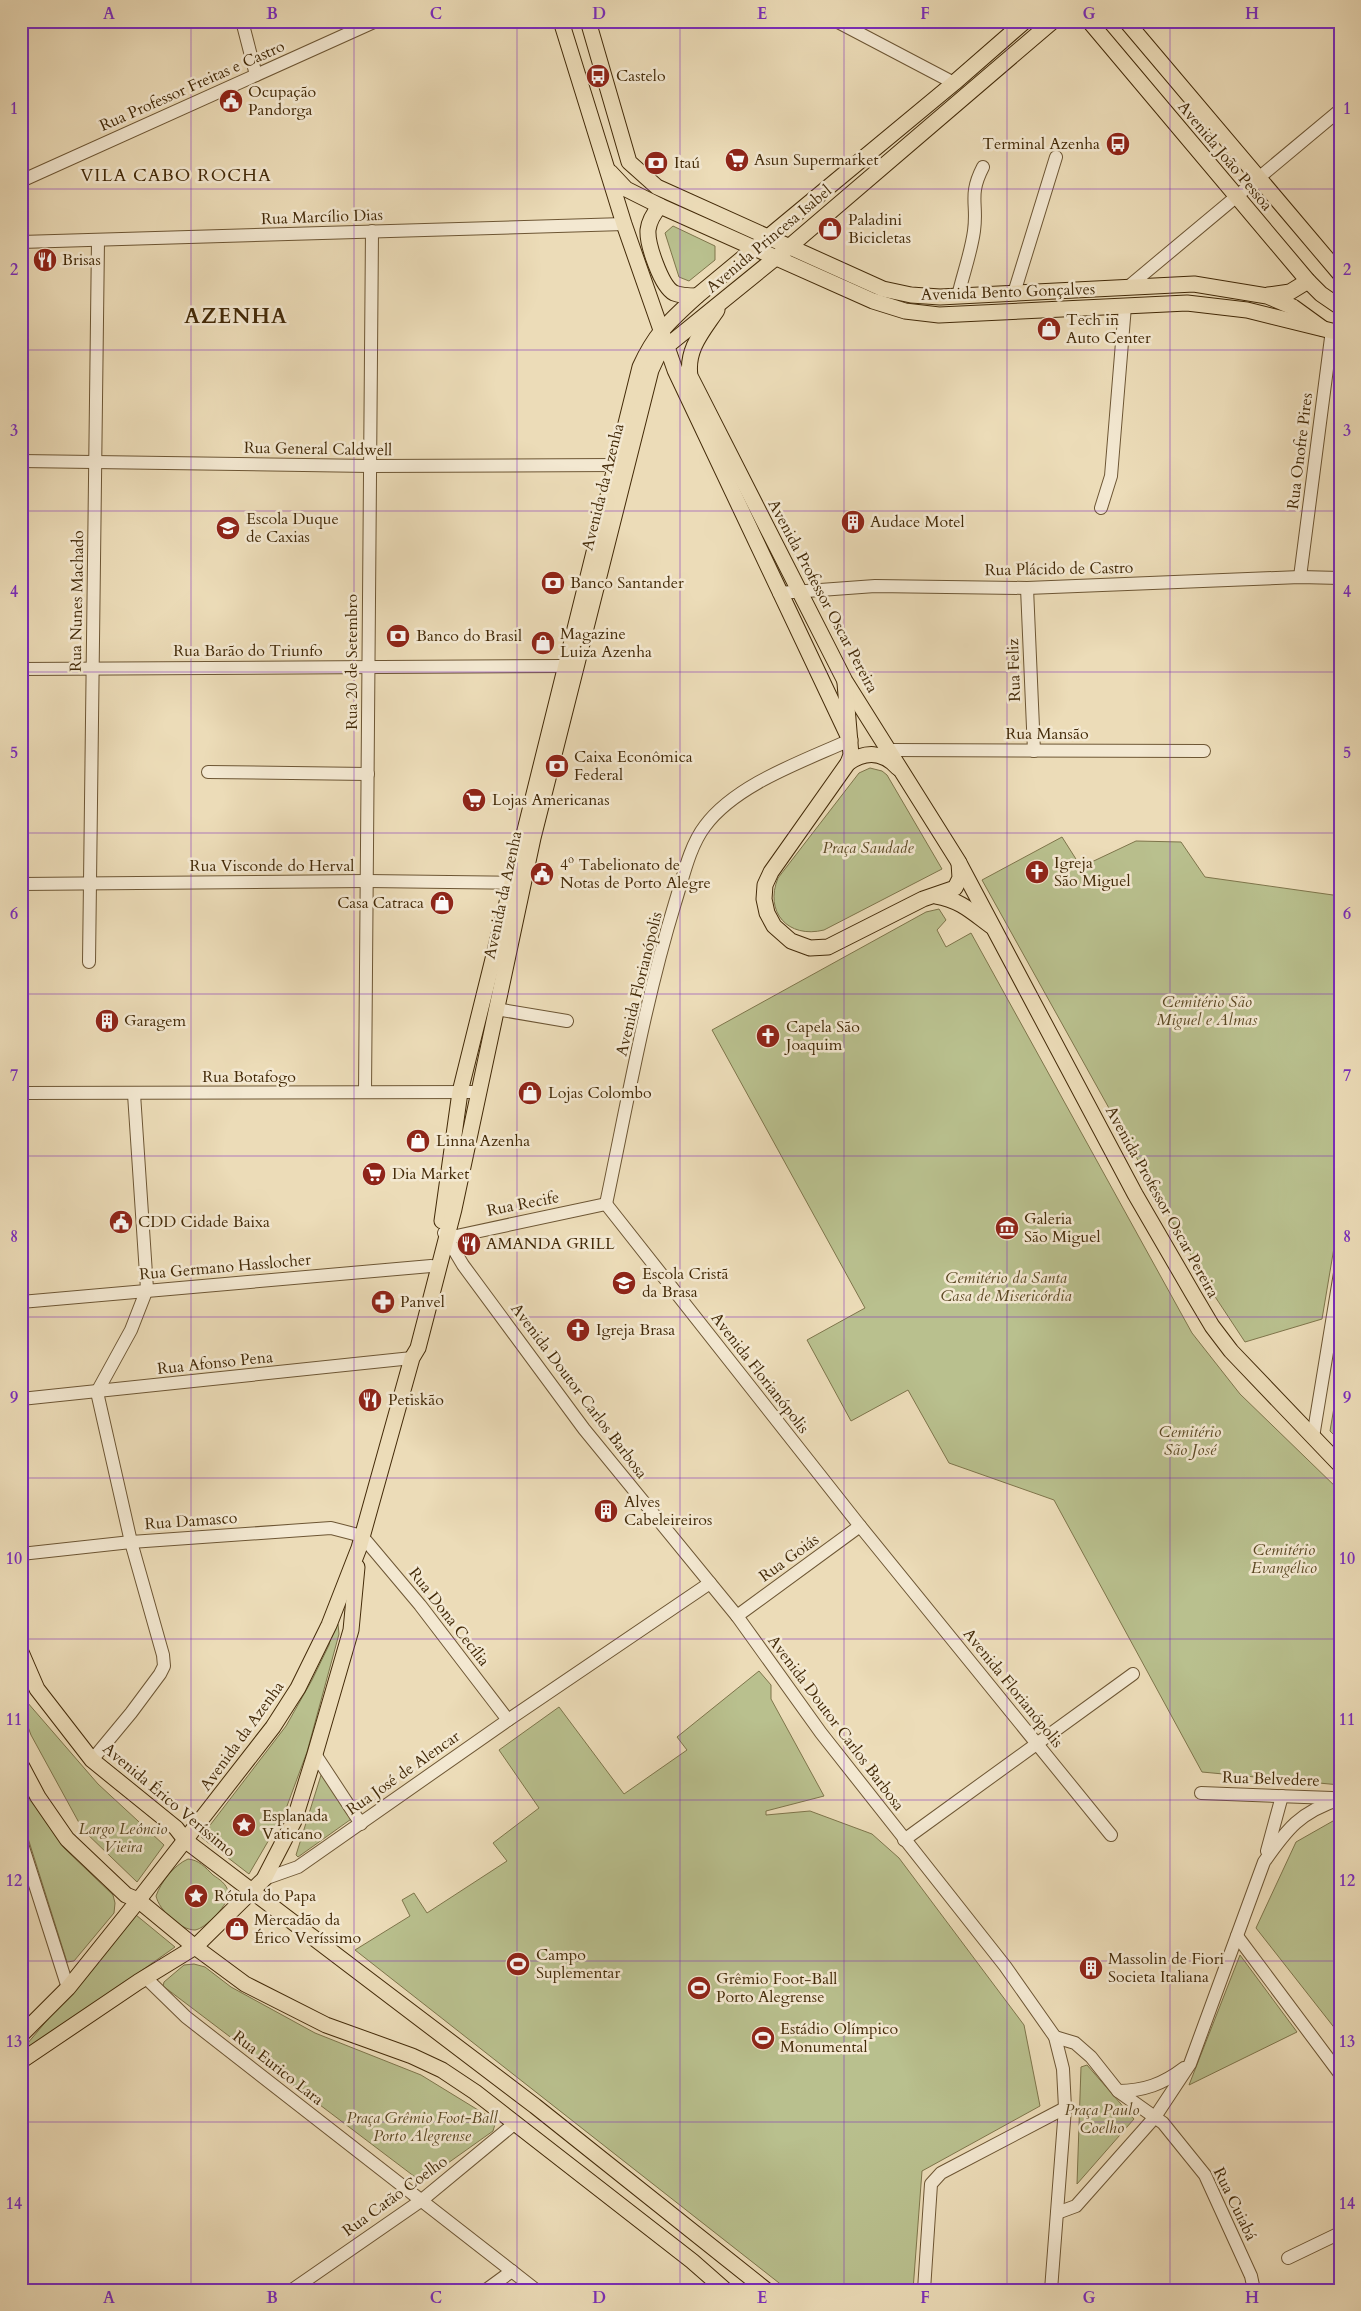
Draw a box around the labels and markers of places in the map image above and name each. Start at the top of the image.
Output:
bus stop icon: Castelo [585,63,611,89]
place label: Castelo [616,65,666,87]
place label: Ocupação Pandorga [248,81,317,121]
public building icon: Ocupação Pandorga [218,88,244,114]
bus stop icon: Terminal Azenha [1105,131,1131,157]
place label: Terminal Azenha [982,133,1100,155]
supermarket icon: Asun Supermarket [724,147,750,173]
place label: Asun Supermarket [754,149,878,171]
bank icon: Itaú [643,150,669,176]
place label: Itaú [674,152,700,174]
place label: Paladini Bicicletas [848,209,911,249]
shop icon: Paladini Bicicletas [817,216,843,242]
restaurant icon: Brisas [32,247,58,273]
place label: Brisas [62,249,101,271]
place label: Tech in Auto Center [1066,309,1151,349]
shop icon: Tech in Auto Center [1036,316,1062,342]
place label: Escola Duque de Caxias [246,508,339,548]
building icon: Audace Motel [840,509,866,535]
place label: Audace Motel [870,511,965,533]
school or university icon: Escola Duque de Caxias [215,515,241,541]
bank icon: Banco Santander [540,570,566,596]
place label: Banco Santander [570,572,684,594]
bank icon: Banco do Brasil [385,623,411,649]
place label: Magazine Luiza Azenha [560,623,652,663]
place label: Banco do Brasil [416,625,522,647]
shop icon: Magazine Luiza Azenha [530,630,556,656]
place label: Caixa Econômica Federal [574,746,693,786]
bank icon: Caixa Econômica Federal [544,753,570,779]
supermarket icon: Lojas Americanas [461,787,487,813]
place label: Lojas Americanas [492,789,609,811]
place label: Igreja São Miguel [1054,852,1131,892]
place label: 4º Tabelionato de Notas de Porto Alegre [560,854,711,894]
church icon: Igreja São Miguel [1024,859,1050,885]
public building icon: 4º Tabelionato de Notas de Porto Alegre [529,861,555,887]
shop icon: Casa Catraca [429,890,455,916]
place label: Casa Catraca [337,892,424,914]
building icon: Garagem [94,1008,120,1034]
place label: Garagem [124,1010,187,1032]
place label: Capela São Joaquim [784,1016,860,1056]
church icon: Capela São Joaquim [755,1023,781,1049]
shop icon: Lojas Colombo [517,1080,543,1106]
place label: Lojas Colombo [548,1082,652,1104]
shop icon: Linna Azenha [405,1128,431,1154]
place label: Linna Azenha [436,1130,530,1152]
supermarket icon: Dia Market [361,1161,387,1187]
place label: Dia Market [392,1163,469,1185]
place label: Galeria São Miguel [1024,1208,1101,1248]
public building icon: CDD Cidade Baixa [108,1209,134,1235]
place label: CDD Cidade Baixa [138,1211,270,1233]
museum icon: Galeria São Miguel [994,1215,1020,1241]
restaurant icon: AMANDA GRILL [456,1231,482,1257]
place label: AMANDA GRILL [486,1233,615,1255]
place label: Escola Cristã da Brasa [642,1263,728,1303]
school or university icon: Escola Cristã da Brasa [611,1270,637,1296]
pharmacy icon: Panvel [370,1289,396,1315]
place label: Panvel [400,1291,445,1313]
church icon: Igreja Brasa [565,1317,591,1343]
place label: Igreja Brasa [596,1319,675,1341]
restaurant icon: Petiskão [357,1387,383,1413]
place label: Petiskão [388,1389,444,1411]
place label: Alves Cabeleireiros [624,1491,712,1531]
building icon: Alves Cabeleireiros [593,1498,619,1524]
place label: Esplanada Vaticano [262,1805,328,1845]
place icon: Esplanada Vaticano [231,1812,257,1838]
place icon: Rótula do Papa [183,1883,209,1909]
place label: Rótula do Papa [214,1885,316,1907]
place label: Mercadão da Érico Veríssimo [254,1909,362,1949]
shop icon: Mercadão da Érico Veríssimo [224,1916,250,1942]
place label: Campo Suplementar [536,1944,621,1984]
place label: Massolin de Fiori Societa Italiana [1108,1948,1224,1988]
sports icon: Campo Suplementar [505,1951,531,1977]
building icon: Massolin de Fiori Societa Italiana [1078,1955,1104,1981]
place label: Grêmio Foot-Ball Porto Alegrense [716,1968,837,2008]
sports icon: Grêmio Foot-Ball Porto Alegrense [686,1975,712,2001]
place label: Estádio Olímpico Monumental [780,2018,898,2058]
sports icon: Estádio Olímpico Monumental [750,2025,776,2051]

